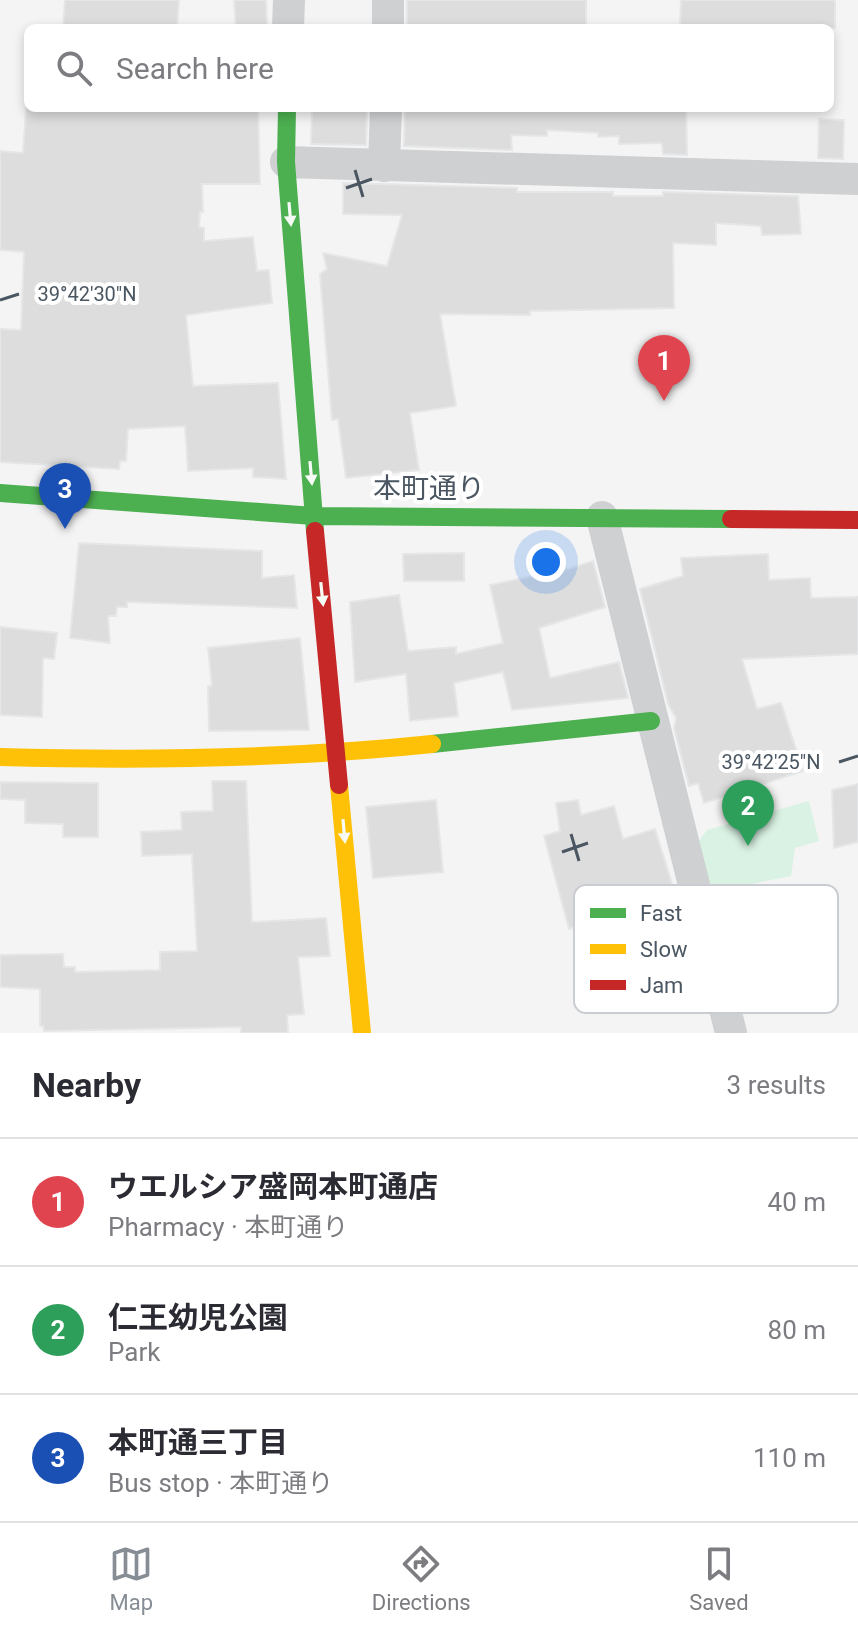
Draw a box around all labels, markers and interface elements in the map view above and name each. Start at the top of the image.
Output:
search box [24,24,834,112]
icon: search [52,46,96,90]
text: Search here [116,51,274,86]
one-way arrow [284,202,297,227]
text: 39°42'30"N [37,282,137,306]
pin: 1 [638,335,690,401]
one-way arrow [305,461,318,486]
pin: 3 [39,463,91,529]
street label: 本町通り [373,472,485,505]
your location [526,542,566,582]
one-way arrow [316,582,329,607]
text: 39°42'25"N [721,750,821,774]
pin: 2 [722,780,774,846]
one-way arrow [338,819,351,844]
legend [574,885,838,1013]
text: Fast [640,901,682,926]
text: Slow [640,937,688,962]
text: Jam [640,973,683,998]
text: Nearby [32,1065,141,1105]
text: 3 results [727,1070,826,1100]
text: ウエルシア盛岡本町通店 [108,1169,438,1204]
text: 1 [51,1187,65,1217]
text: 40 m [768,1187,826,1217]
text: Pharmacy · 本町通り [108,1212,348,1242]
text: 仁王幼児公園 [108,1300,288,1335]
text: 2 [51,1315,65,1345]
text: 80 m [768,1315,826,1345]
text: Park [108,1337,160,1367]
text: 本町通三丁目 [108,1425,288,1460]
text: 3 [51,1443,65,1473]
text: 110 m [753,1443,826,1473]
text: Bus stop · 本町通り [108,1468,333,1498]
tab: Map [109,1542,153,1615]
tab: Directions [372,1542,471,1615]
tab: Saved [689,1542,749,1615]

